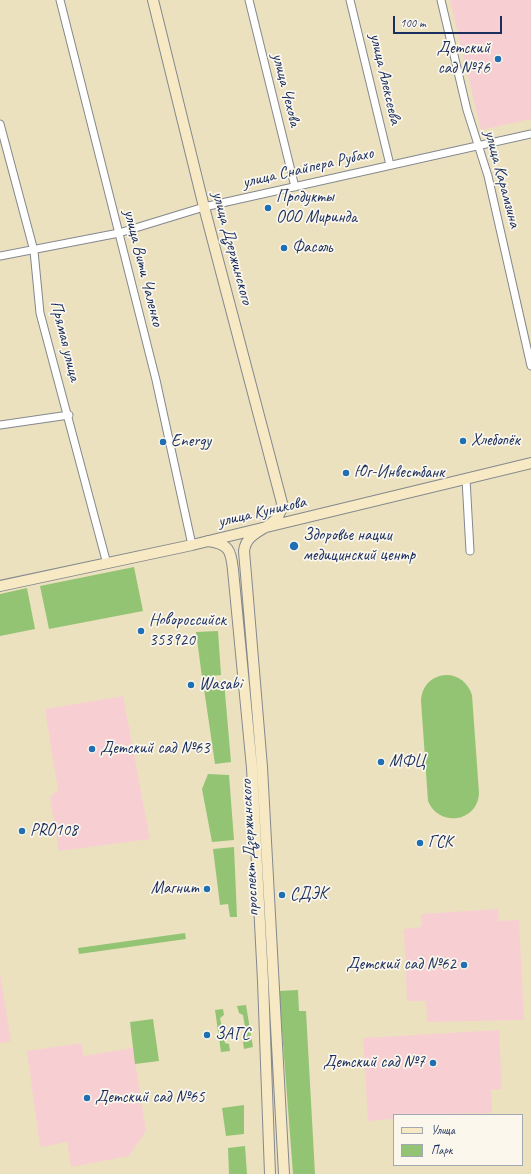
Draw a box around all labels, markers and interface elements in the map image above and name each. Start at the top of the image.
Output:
scale bar [395,8,504,34]
text: 100 m [400,15,426,31]
street label: улица Алексеева [365,31,405,127]
place label: Детский сад №76 [437,39,490,79]
street label: улица Чехова [267,51,305,129]
marker: Детский сад №76 [493,54,503,64]
street label: улица Карамзина [479,128,525,230]
street label: улица Снайпера Рубахо [241,143,375,193]
place label: Продукты ООО Миринда [276,188,357,228]
street label: улица Дзержинского [207,189,257,307]
marker: Продукты ООО Миринда [263,203,273,213]
street label: улица Вити Чаленко [119,208,167,328]
place label: Фасоль [292,238,333,258]
marker: Фасоль [279,243,289,253]
street label: Прямая улица [45,299,85,383]
place label: Хлебопёк [471,431,520,451]
place label: Energy [171,432,211,452]
marker: Хлебопёк [458,436,468,446]
marker: Energy [158,437,168,447]
place label: Юг-Инвестбанк [354,463,444,483]
marker: Юг-Инвестбанк [341,468,351,478]
street label: улица Куникова [216,492,308,532]
place label: Здоровье нации медицинский центр [303,526,415,566]
marker: Здоровье нации медицинский центр [288,540,300,552]
place label: Новороссийск 353920 [149,611,226,651]
marker: Новороссийск 353920 [136,626,146,636]
place label: Wasabi [199,675,242,695]
marker: Wasabi [186,680,196,690]
place label: Детский сад №63 [100,739,210,759]
marker: Детский сад №63 [87,744,97,754]
place label: МФЦ [389,752,425,772]
marker: МФЦ [376,757,386,767]
street label: проспект Дзержинского [236,779,264,917]
place label: PRO108 [30,821,78,841]
marker: PRO108 [17,826,27,836]
place label: ГСК [428,833,452,853]
marker: ГСК [415,838,425,848]
place label: Магнит [151,879,199,899]
marker: Магнит [202,884,212,894]
place label: СДЭК [290,885,327,905]
marker: СДЭК [277,890,287,900]
place label: Детский сад №62 [346,955,456,975]
marker: Детский сад №62 [459,960,469,970]
place label: ЗАГС [215,1025,250,1045]
marker: ЗАГС [202,1030,212,1040]
place label: Детский сад №7 [323,1053,425,1073]
marker: Детский сад №7 [428,1058,438,1068]
place label: Детский сад №65 [95,1088,205,1108]
marker: Детский сад №65 [82,1093,92,1103]
legend [393,1114,523,1166]
text: Улица [431,1122,455,1138]
text: Парк [431,1142,452,1158]

